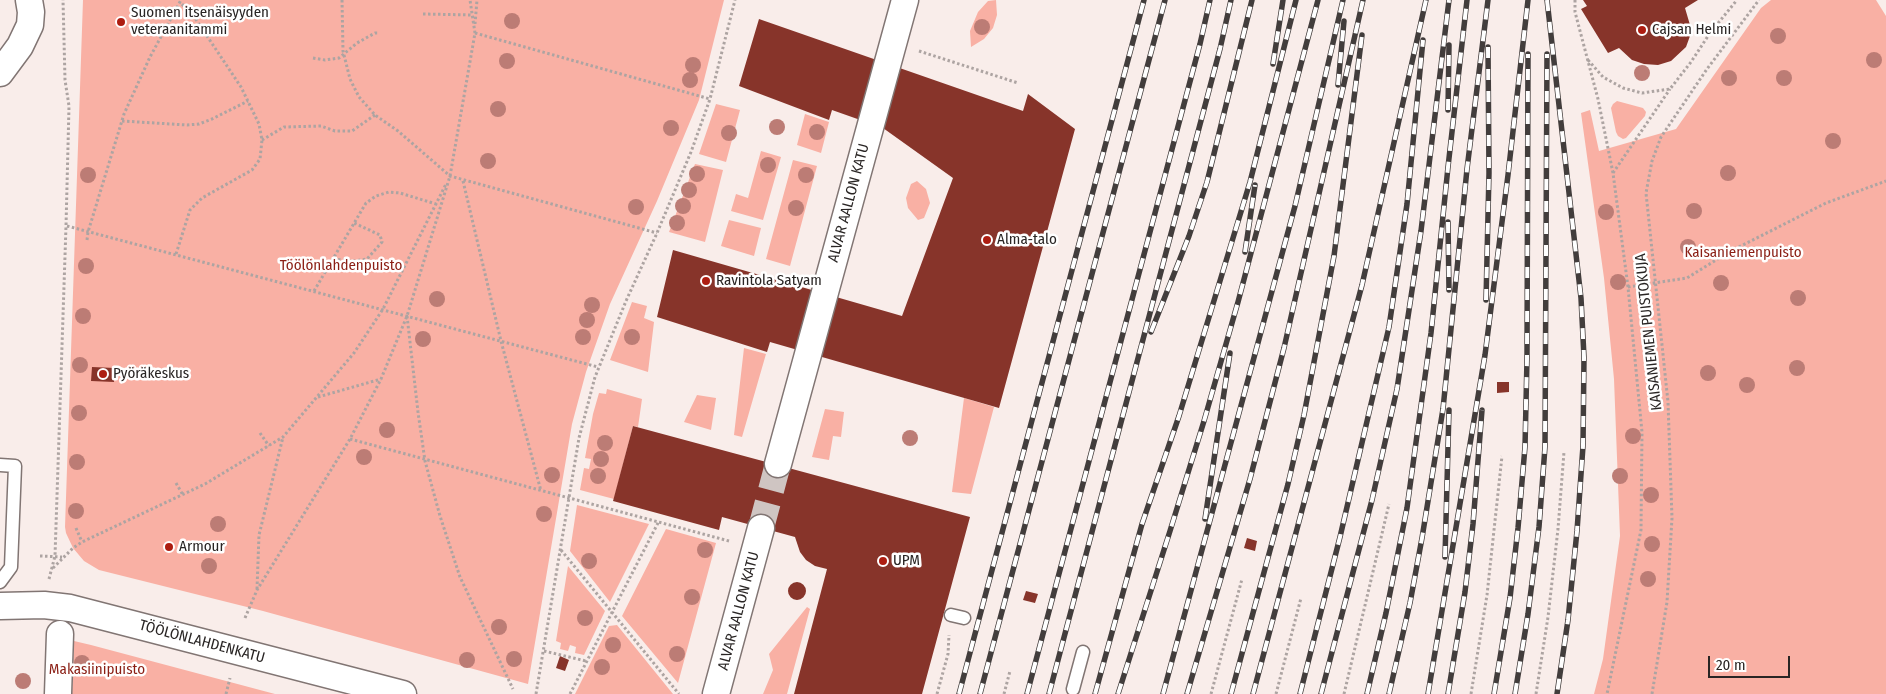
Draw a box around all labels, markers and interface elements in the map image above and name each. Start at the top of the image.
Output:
place label: Suomen itsenäisyyden veteraanitammi [131,4,269,39]
marker: Suomen itsenäisyyden veteraanitammi [115,16,127,28]
place label: Cajsan Helmi [1652,21,1731,39]
marker: Cajsan Helmi [1636,24,1648,36]
street label: ALVAR AALLON KATU [825,142,873,264]
place label: Alma-talo [997,231,1057,249]
marker: Alma-talo [981,234,993,246]
park label: Kaisaniemenpuisto [1684,244,1802,262]
street label: KAISANIEMEN PUISTOKUJA [1632,253,1666,411]
park label: Töölönlahdenpuisto [280,257,402,275]
place label: Ravintola Satyam [716,272,822,290]
marker: Ravintola Satyam [700,275,712,287]
place label: Pyöräkeskus [113,365,189,383]
marker: Pyöräkeskus [97,368,109,380]
place label: Armour [179,538,225,556]
marker: Armour [163,541,175,553]
street label: ALVAR AALLON KATU [715,550,763,672]
place label: UPM [893,552,920,570]
marker: UPM [877,555,889,567]
street label: TÖÖLÖNLAHDENKATU [137,617,267,667]
scale bar [1711,646,1794,678]
text: 20 m [1716,656,1746,674]
park label: Makasiinipuisto [49,661,145,679]

